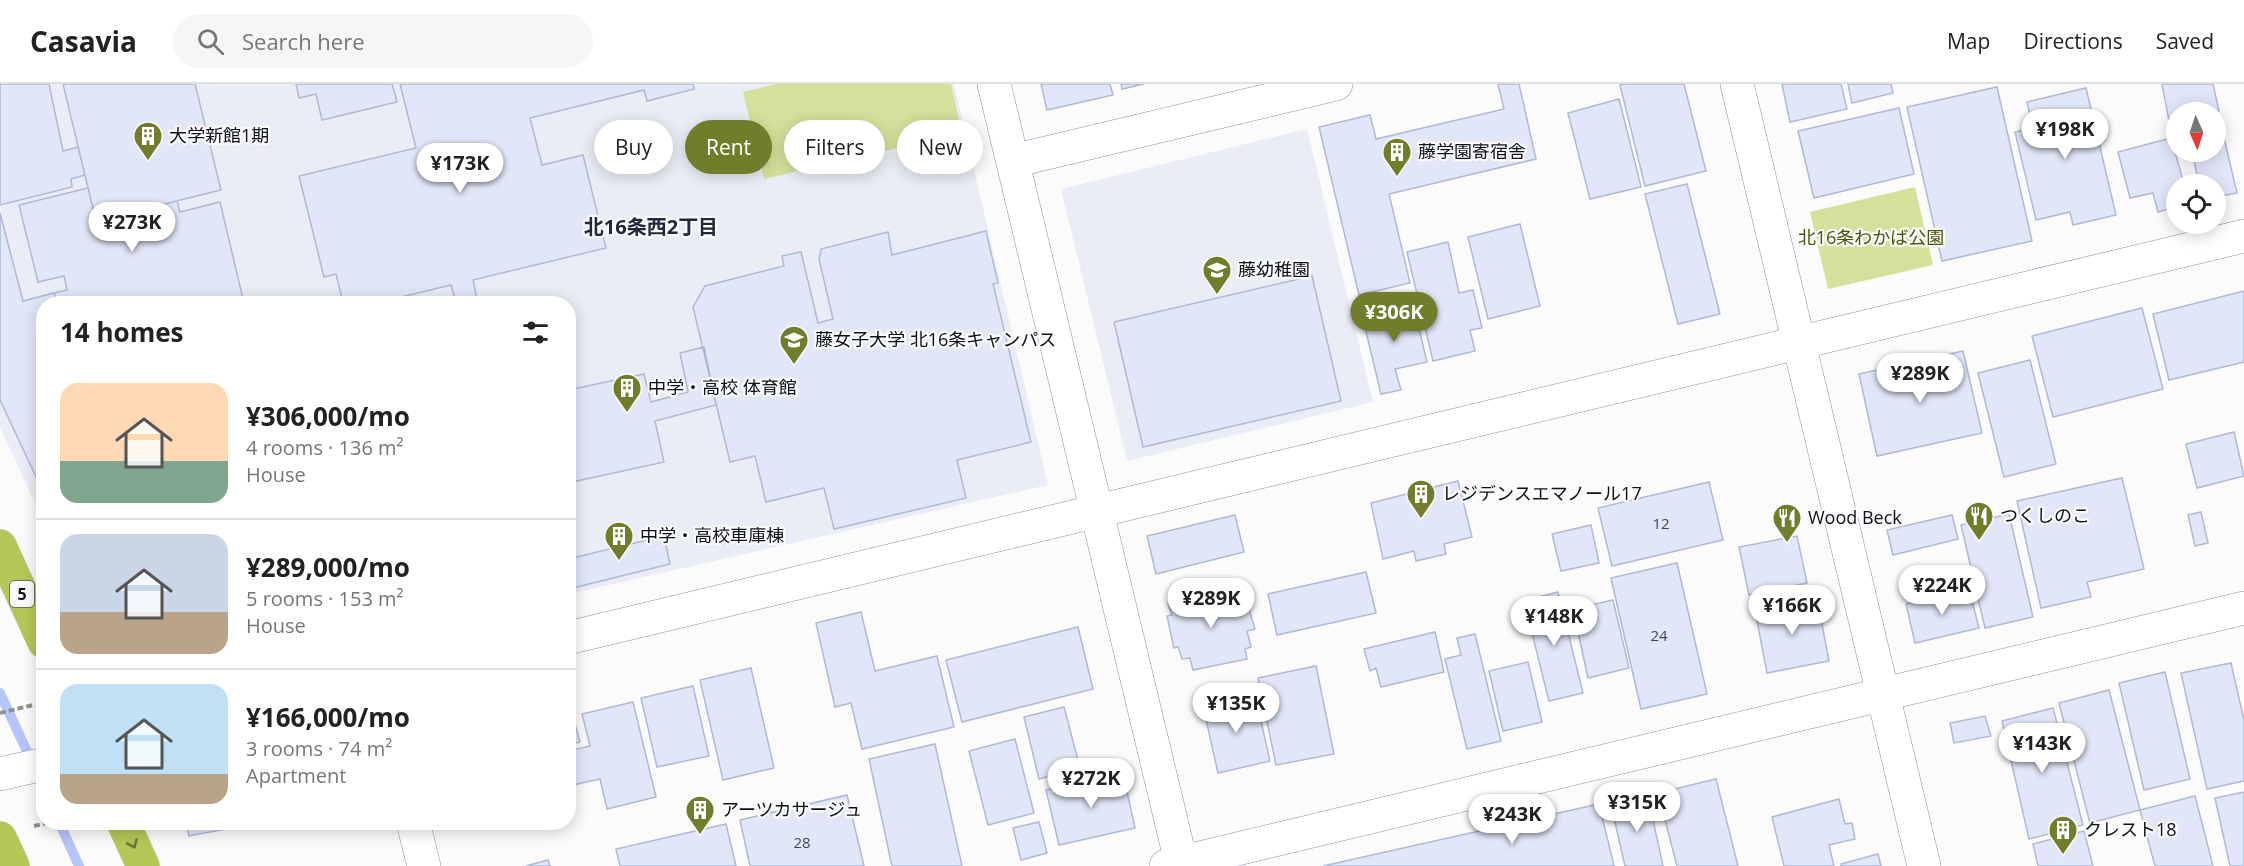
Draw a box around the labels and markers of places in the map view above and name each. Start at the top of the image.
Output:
pin: ¥198K [2023,109,2107,160]
building icon: 大学新館1期 [132,120,164,162]
place label: 大学新館1期 [169,123,269,147]
building icon: 藤学園寄宿舎 [1381,136,1413,178]
place label: 藤学園寄宿舎 [1418,139,1526,163]
pin: ¥173K [418,143,502,194]
pin: ¥273K [90,202,174,253]
school or university icon: 藤幼稚園 [1201,254,1233,296]
place label: 藤幼稚園 [1238,257,1310,281]
pin: ¥306K [1352,292,1436,343]
school or university icon: 藤女子大学 北16条キャンパス [778,324,810,366]
place label: 藤女子大学 北16条キャンパス [815,327,1056,351]
pin: ¥289K [1878,353,1962,404]
building icon: 中学・高校 体育館 [611,372,643,414]
place label: 中学・高校 体育館 [648,375,797,399]
building icon: レジデンスエマノール17 [1405,478,1437,520]
place label: レジデンスエマノール17 [1442,481,1642,505]
restaurant icon: つくしのこ [1963,500,1995,542]
restaurant icon: Wood Beck [1771,502,1803,544]
place label: つくしのこ [2000,503,2090,527]
place label: Wood Beck [1808,505,1902,529]
building icon: 中学・高校車庫棟 [603,520,635,562]
place label: 中学・高校車庫棟 [640,523,784,547]
pin: ¥224K [1900,565,1984,616]
pin: ¥289K [1169,578,1253,629]
pin: ¥166K [1750,585,1834,636]
pin: ¥148K [1512,596,1596,647]
pin: ¥135K [1194,683,1278,734]
pin: ¥143K [2000,723,2084,774]
pin: ¥272K [1049,758,1133,809]
pin: ¥315K [1595,782,1679,833]
building icon: アーツカサージュ [684,794,716,836]
pin: ¥243K [1470,794,1554,845]
place label: アーツカサージュ [721,797,862,821]
building icon: クレスト18 [2047,814,2079,856]
place label: クレスト18 [2084,817,2177,841]

